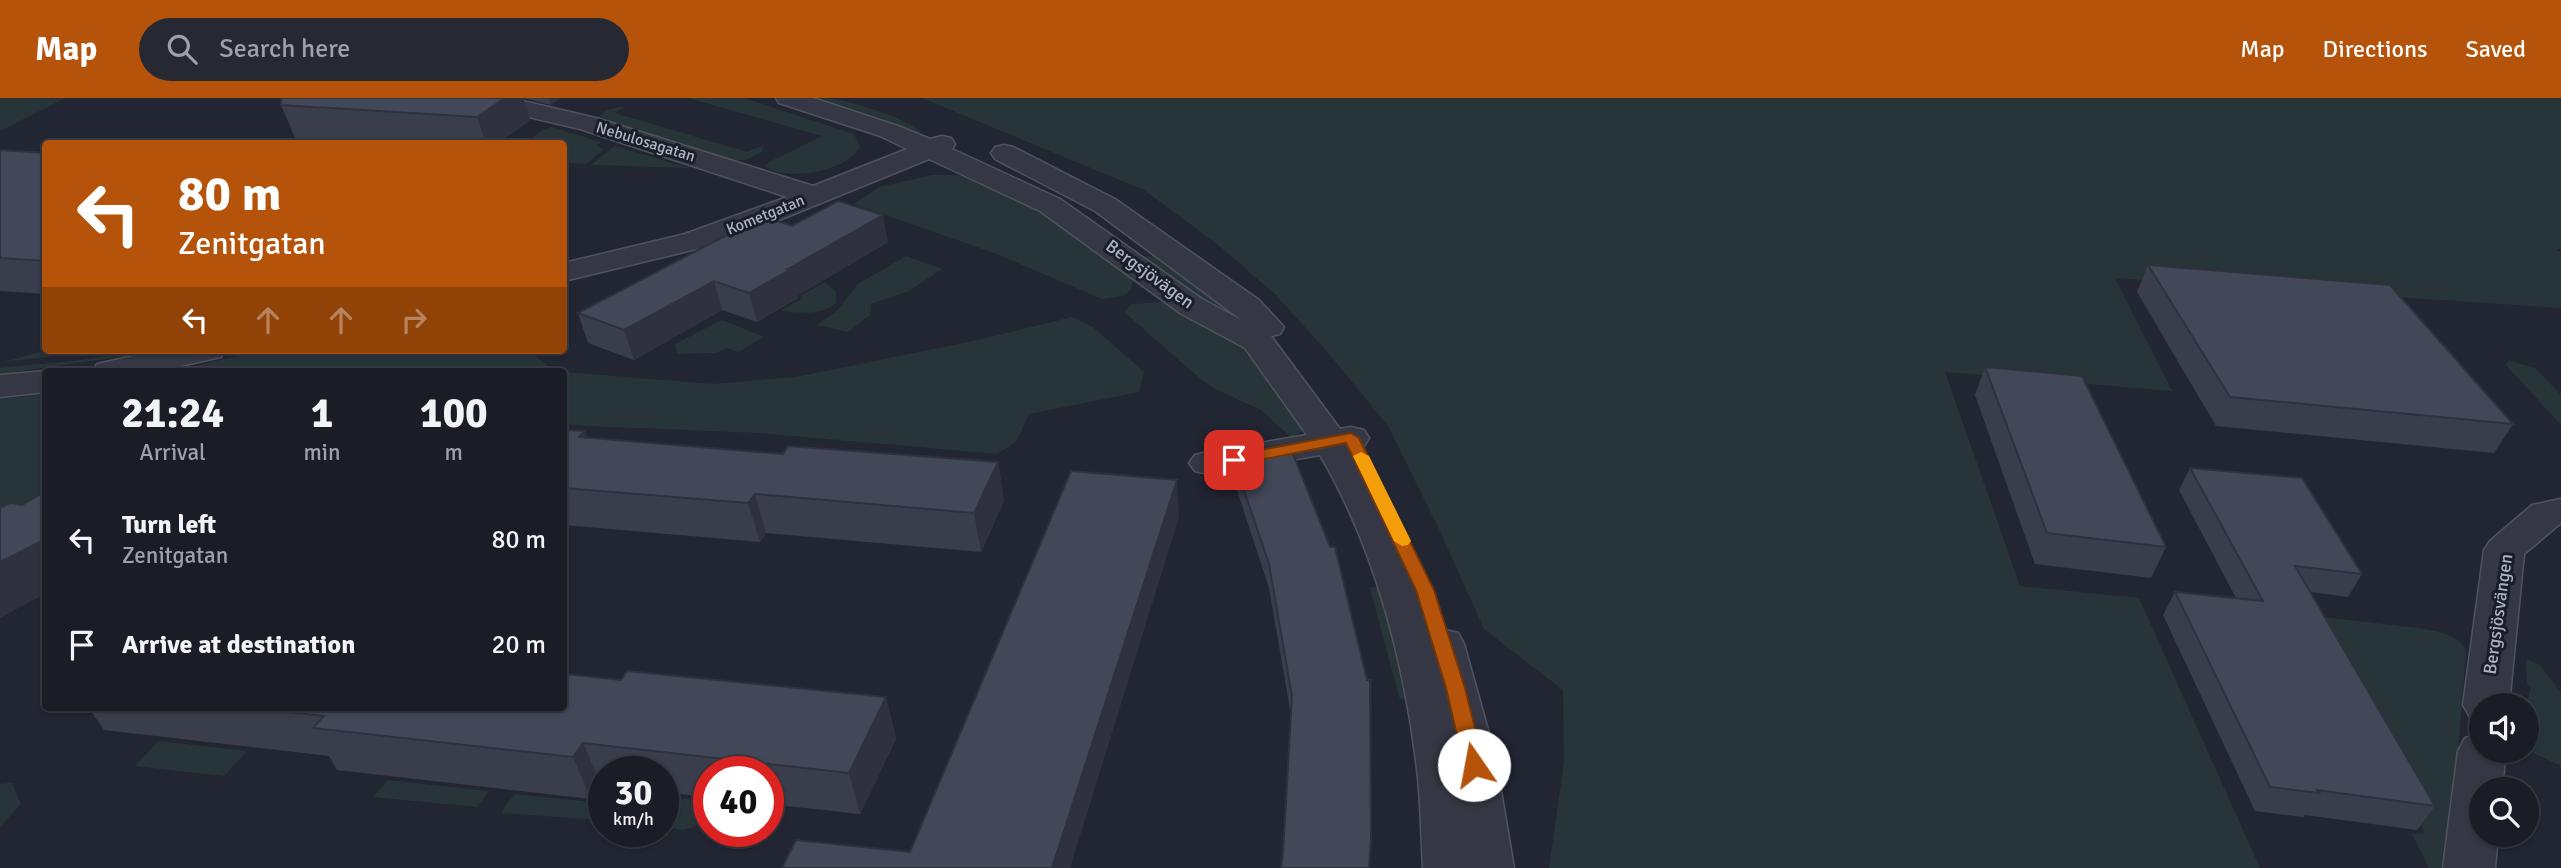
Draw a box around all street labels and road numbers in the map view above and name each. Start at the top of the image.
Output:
street label: Nebulosagatan [594,117,698,167]
street label: Kometgatan [723,190,807,240]
street label: Bergsjövägen [1102,235,1198,313]
street label: Bergsjösvängen [2479,552,2517,676]

